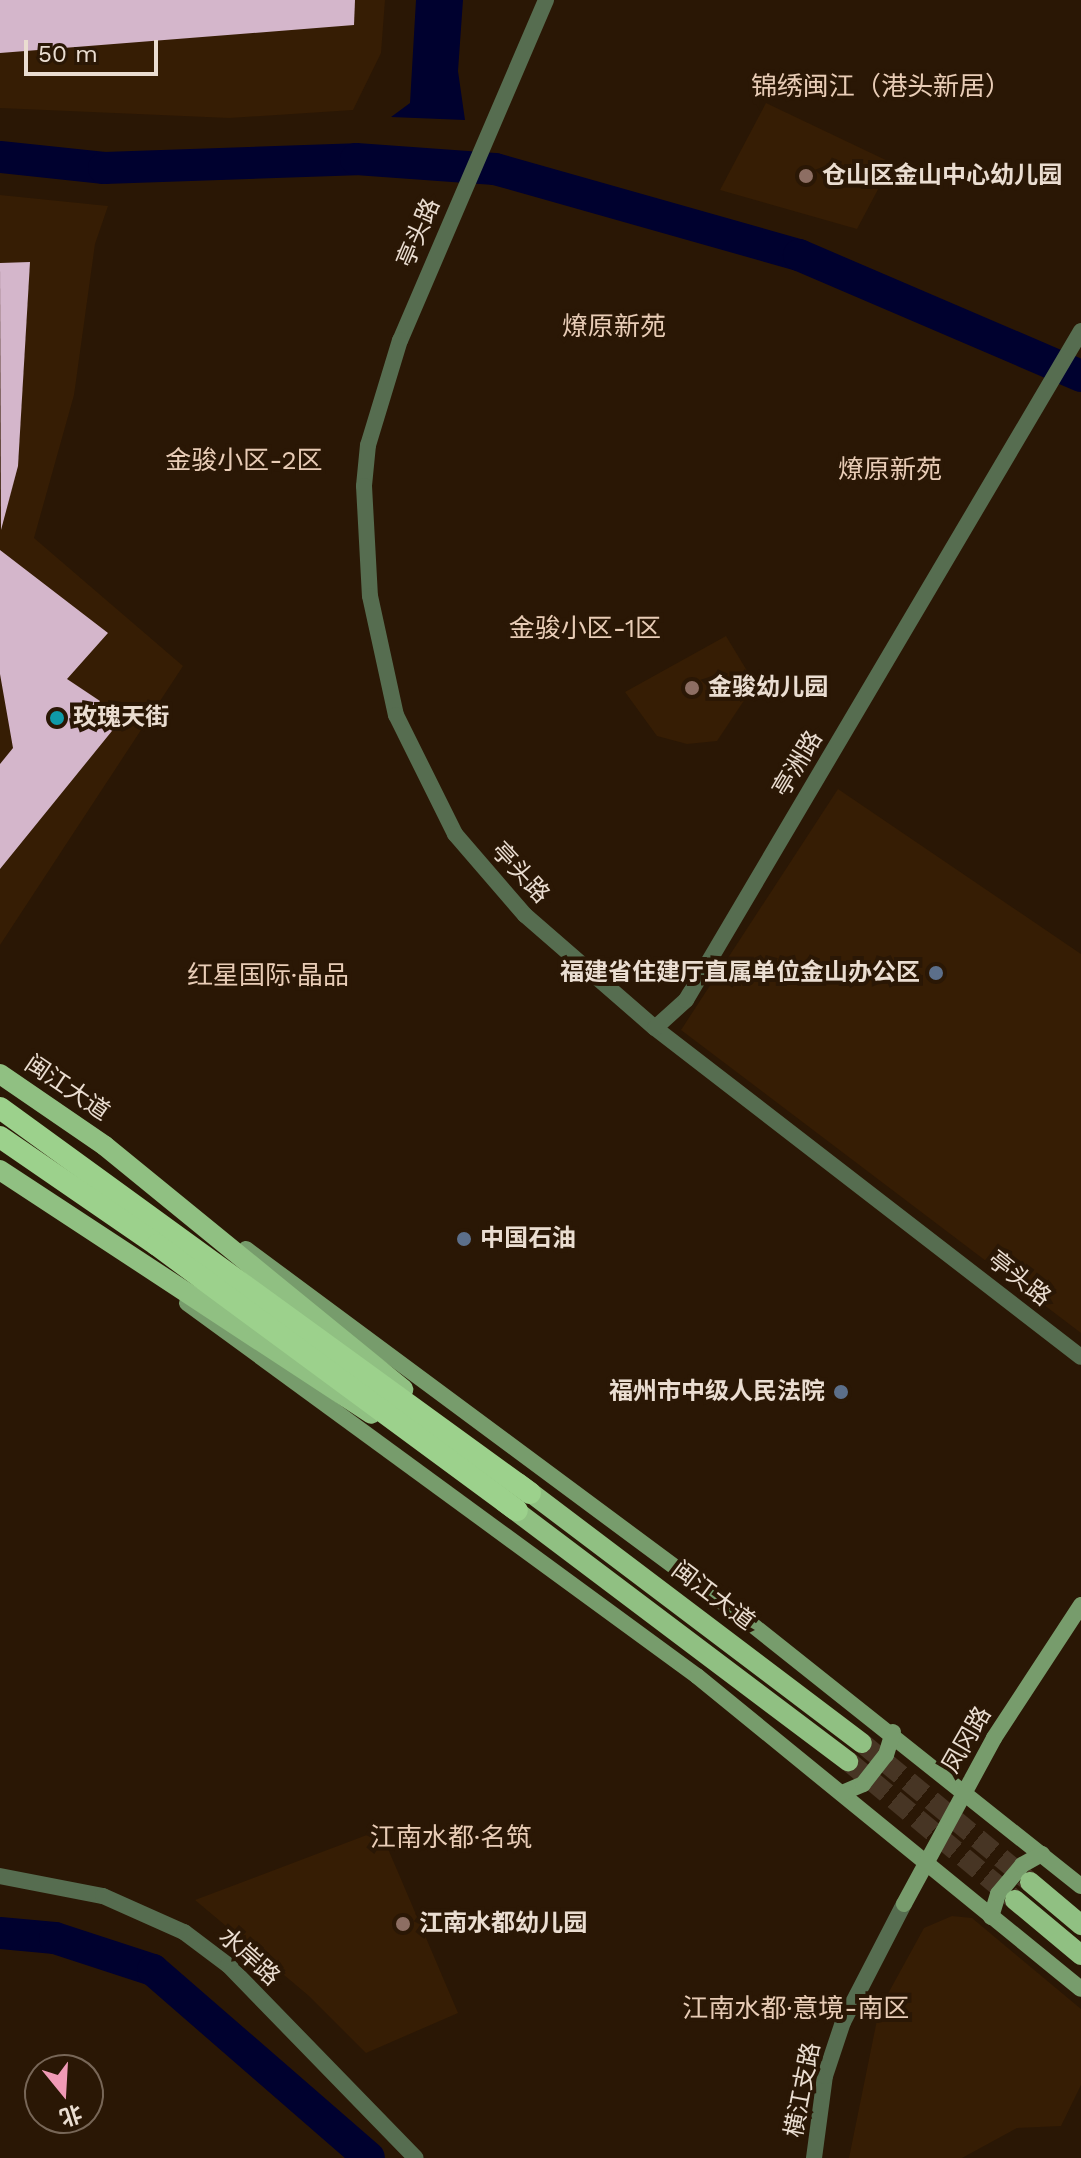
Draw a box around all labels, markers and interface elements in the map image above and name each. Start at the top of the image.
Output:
scale bar [28,24,162,74]
text: 50 m [38,40,98,68]
district label: 锦绣闽江（港头新居） [751,71,1011,103]
place label: 仓山区金山中心幼儿园 [822,162,1062,190]
marker: 仓山区金山中心幼儿园 [797,167,815,185]
street label: 亭头路 [392,194,446,272]
district label: 燎原新苑 [562,311,666,343]
district label: 金骏小区-2区 [165,445,323,477]
district label: 燎原新苑 [838,454,942,486]
district label: 金骏小区-1区 [509,613,661,645]
place label: 金骏幼儿园 [708,674,828,702]
marker: 金骏幼儿园 [683,679,701,697]
place label: 玫瑰天街 [73,704,169,732]
marker: 玫瑰天街 [48,709,66,727]
street label: 亭洲路 [767,726,829,802]
street label: 亭头路 [485,837,555,909]
place label: 福建省住建厅直属单位金山办公区 [560,959,920,987]
district label: 红星国际·晶品 [187,960,349,992]
marker: 福建省住建厅直属单位金山办公区 [927,964,945,982]
street label: 闽江大道 [19,1049,115,1127]
place label: 中国石油 [480,1225,576,1253]
marker: 中国石油 [455,1230,473,1248]
street label: 亭头路 [982,1245,1056,1313]
place label: 福州市中级人民法院 [609,1378,825,1406]
marker: 福州市中级人民法院 [832,1383,850,1401]
street label: 闽江大道 [666,1556,760,1636]
street label: 凤冈路 [937,1702,997,1778]
district label: 江南水都·名筑 [370,1822,532,1854]
place label: 江南水都幼儿园 [419,1910,587,1938]
marker: 江南水都幼儿园 [394,1915,412,1933]
street label: 水岸路 [213,1922,285,1992]
district label: 江南水都·意境-南区 [682,1993,910,2025]
street label: 横江支路 [780,2040,826,2140]
north arrow [24,2054,104,2134]
text: 北 [57,2100,85,2131]

